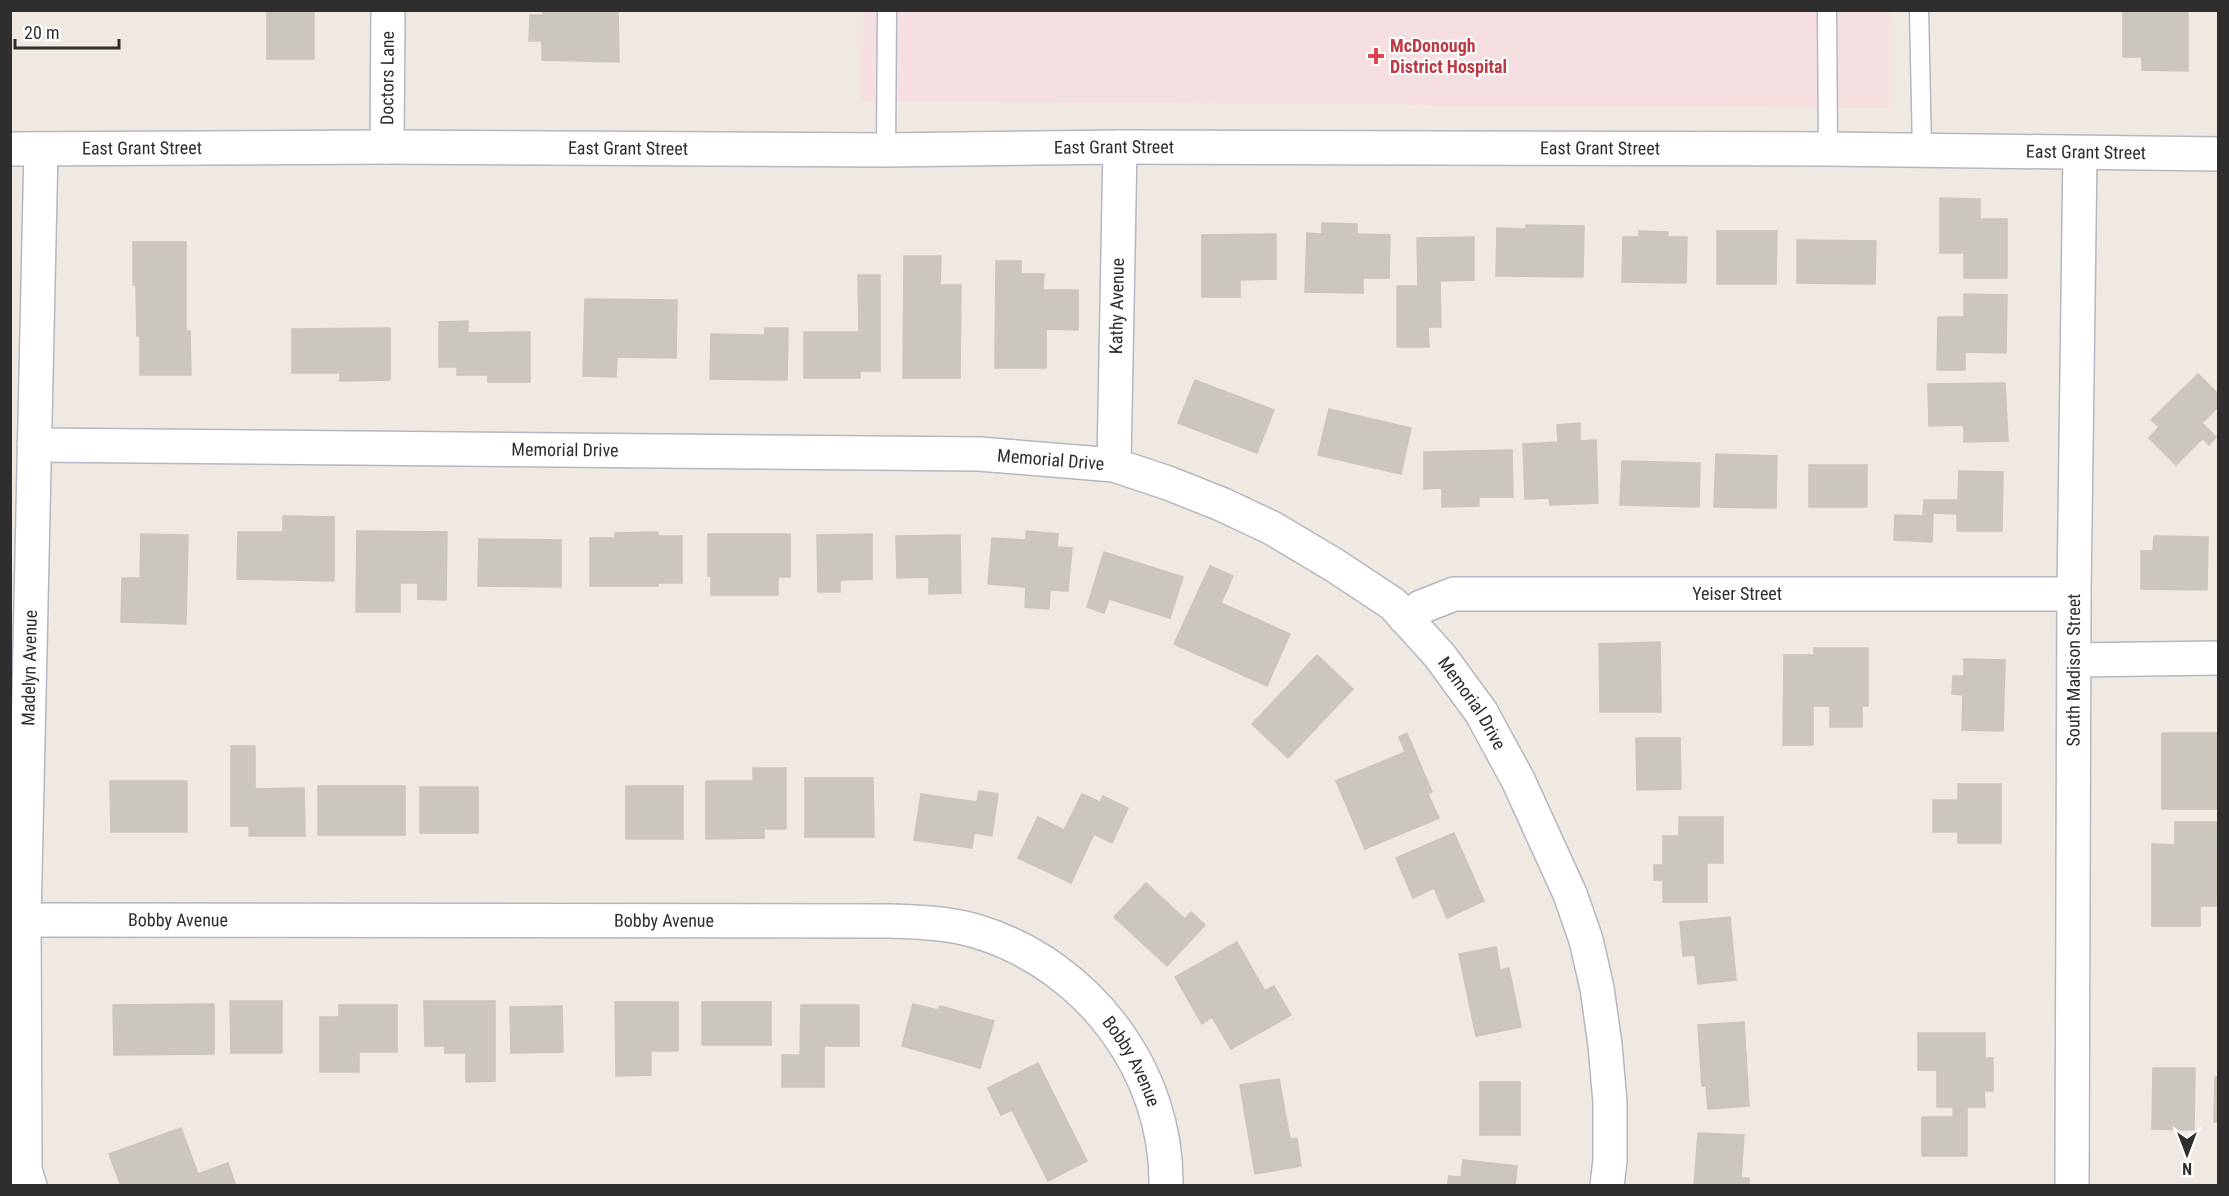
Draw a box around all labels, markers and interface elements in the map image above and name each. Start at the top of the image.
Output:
scale bar [15,12,118,50]
text: 20 m [24,22,59,43]
street label: Doctors Lane [376,31,398,125]
place label: McDonough District Hospital [1390,35,1507,77]
marker: McDonough District Hospital [1367,47,1385,65]
street label: East Grant Street [1054,136,1174,158]
street label: East Grant Street [82,137,202,159]
street label: East Grant Street [568,137,688,159]
street label: East Grant Street [1540,137,1660,159]
street label: East Grant Street [2026,141,2146,163]
street label: Kathy Avenue [1105,258,1128,354]
street label: Memorial Drive [511,439,619,461]
street label: Memorial Drive [997,445,1105,474]
street label: Yeiser Street [1692,583,1782,604]
street label: South Madison Street [2062,594,2084,746]
street label: Madelyn Avenue [17,610,41,726]
street label: Memorial Drive [1434,652,1510,753]
street label: Bobby Avenue [128,909,228,930]
street label: Bobby Avenue [614,910,714,931]
street label: Bobby Avenue [1098,1012,1164,1109]
north arrow [2157,1124,2217,1184]
text: N [2182,1159,2192,1178]

